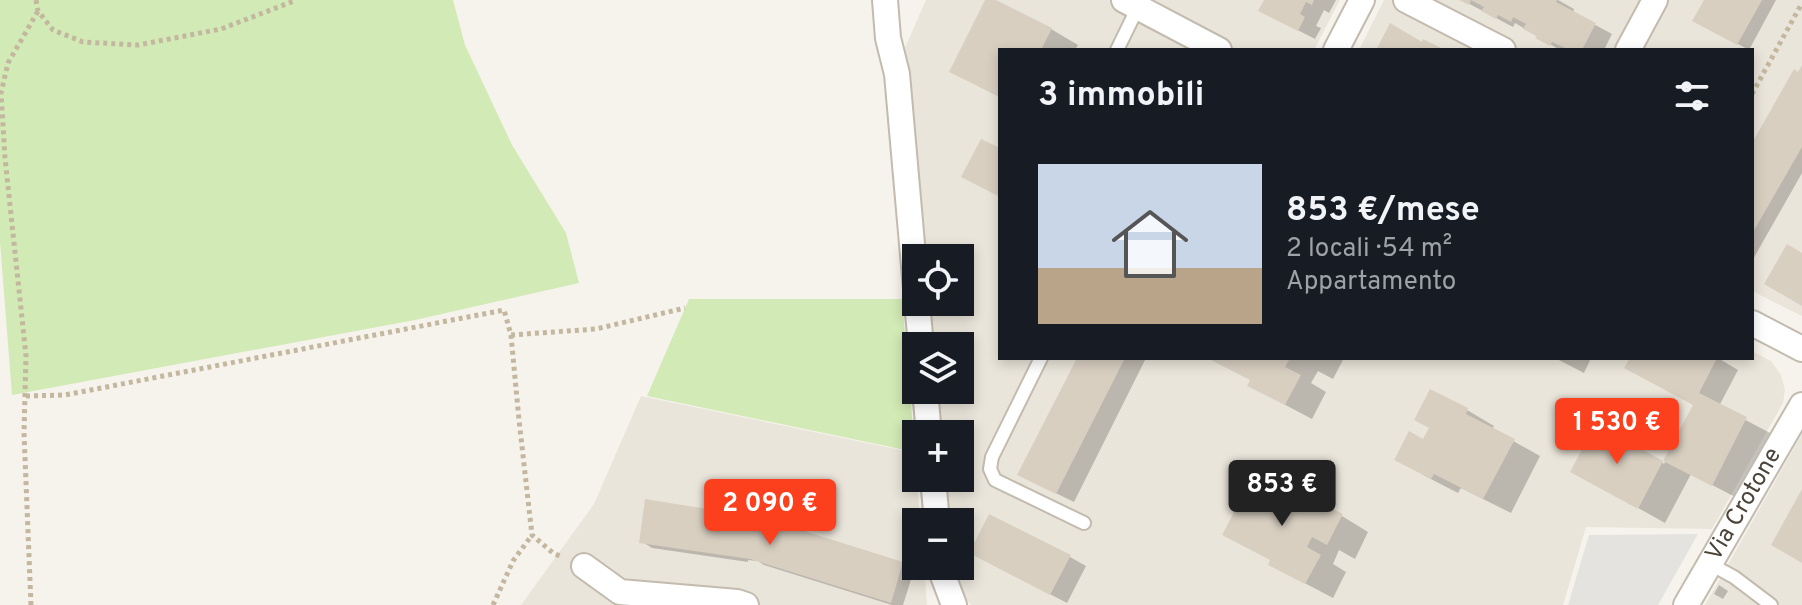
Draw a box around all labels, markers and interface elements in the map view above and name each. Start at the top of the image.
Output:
icon: filters [1670,74,1714,118]
text: 3 immobili [1038,75,1204,118]
text: 853 €/mese [1286,190,1480,233]
icon: home [1102,196,1198,292]
text: 2 locali · 54 m² [1286,233,1452,266]
map controls [902,244,974,580]
button: locate [902,244,974,316]
text: Appartamento [1286,266,1456,299]
button: layers [902,332,974,404]
pin: 1 530 € [1543,398,1691,466]
text: 1 530 € [1573,407,1661,440]
button: + [902,420,974,492]
street label: Via Crotone [1700,442,1789,567]
pin: 853 € [1226,460,1338,528]
text: 853 € [1247,469,1317,502]
pin: 2 090 € [696,479,844,547]
text: 2 090 € [722,488,818,521]
button: − [902,508,974,580]

